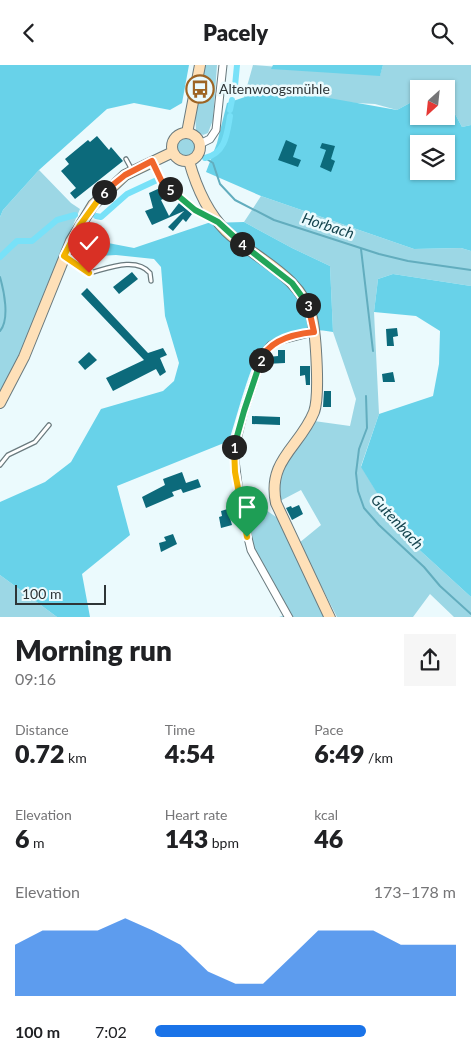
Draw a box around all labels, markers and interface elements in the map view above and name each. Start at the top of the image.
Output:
icon: back [15,19,43,47]
text: Pacely [203,19,268,46]
icon: search [428,19,456,47]
bus stop icon: Altenwoogsmühle [185,74,215,104]
place label: Altenwoogsmühle [219,80,330,97]
north arrow [410,80,455,125]
map controls [410,80,455,180]
button: layers [410,135,455,180]
pin: 5 [158,177,182,201]
pin: 6 [92,179,116,205]
text: 5 [166,181,175,198]
text: 6 [100,184,109,201]
water label: Horbach [300,208,357,242]
pin [68,222,110,273]
icon: check [75,229,103,257]
pin: 4 [230,231,254,257]
text: 4 [238,236,247,253]
pin: 3 [296,293,320,317]
text: 3 [304,297,313,314]
pin: 2 [248,347,274,373]
text: 2 [257,352,266,369]
pin: 1 [222,435,246,459]
text: 1 [230,439,239,456]
pin [226,486,268,537]
water label: Gutenbach [368,490,428,553]
icon: arrive [233,493,261,521]
scale bar [15,583,106,606]
text: 100 m [22,585,61,602]
text: Morning run [15,633,172,667]
button: share [404,634,456,686]
text: 09:16 [15,669,56,688]
text: Distance [15,721,69,738]
text: Time [165,721,195,738]
text: Pace [314,721,343,738]
text: 0.72 [15,738,64,768]
text: 4:54 [165,738,215,768]
text: 6:49 [314,738,364,768]
text: km [64,749,87,766]
text: /km [364,749,393,766]
text: Elevation [15,806,72,823]
text: Heart rate [165,806,227,823]
text: kcal [314,806,338,823]
text: 6 [15,823,30,853]
text: 143 [165,823,208,853]
text: 46 [314,823,343,853]
text: m [30,834,45,851]
text: bpm [208,834,239,851]
text: Elevation [15,882,80,901]
text: 173–178 m [374,882,456,901]
text: 100 m [15,1022,60,1041]
text: 7:02 [95,1022,127,1041]

